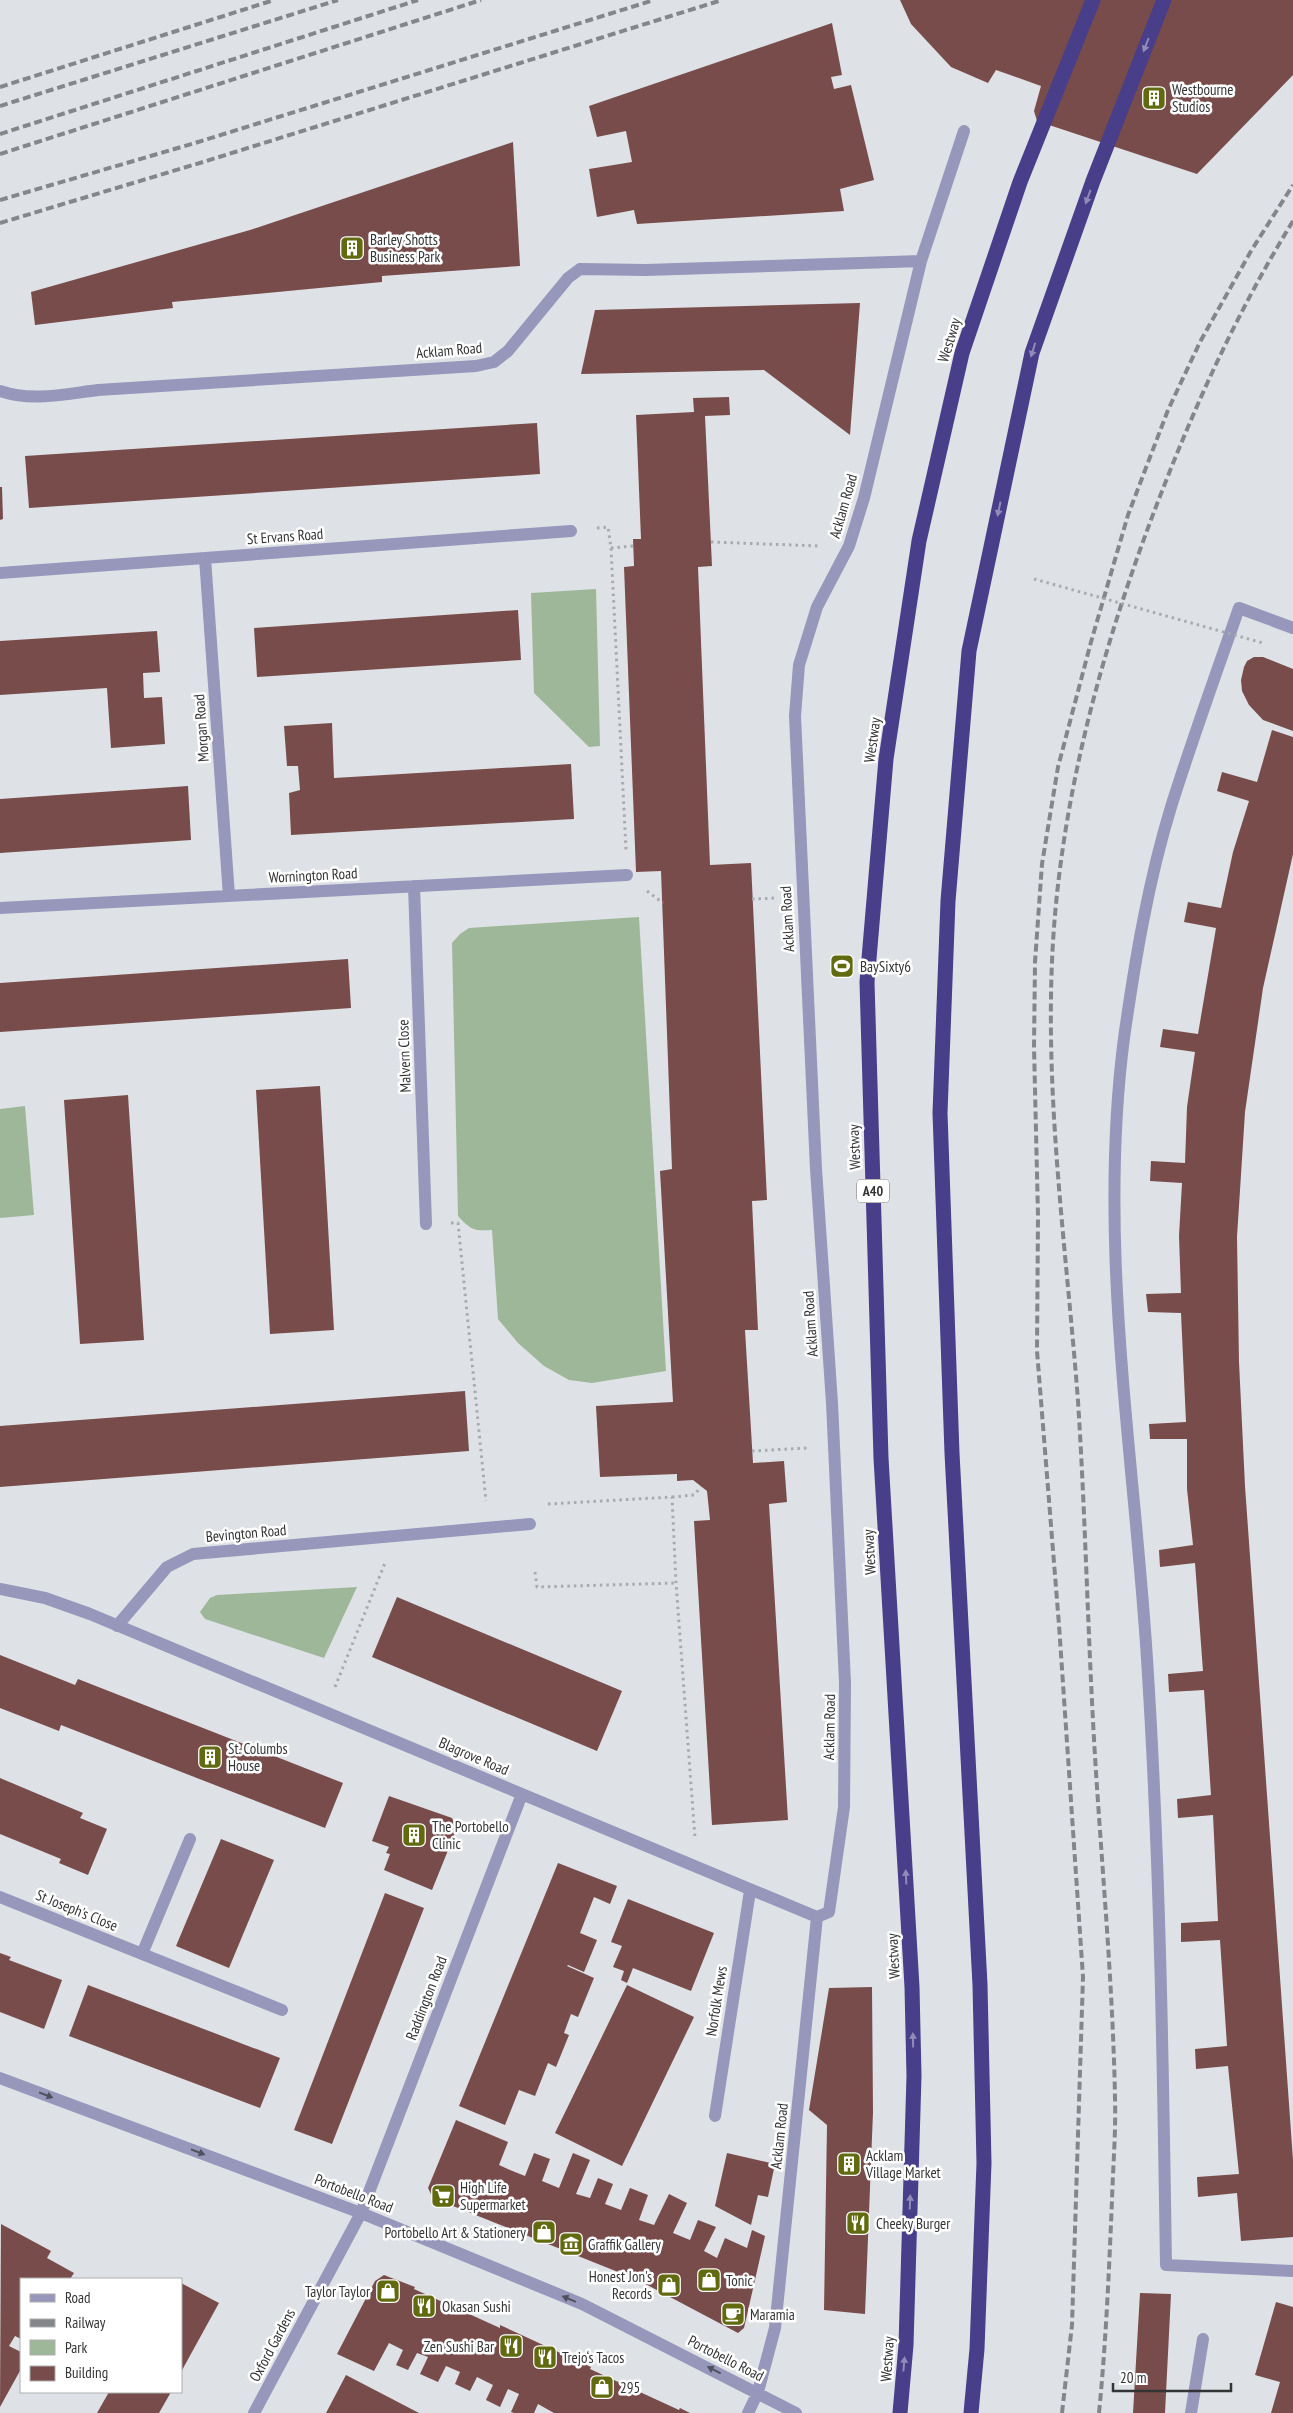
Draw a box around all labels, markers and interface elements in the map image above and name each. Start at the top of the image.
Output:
one-way arrow [1142,38,1149,53]
place label: Westbourne Studios [1172,80,1233,116]
building icon: Westbourne Studios [1141,85,1167,111]
one-way arrow [1084,190,1092,205]
place label: Barley Shotts Business Park [370,230,440,266]
building icon: Barley Shotts Business Park [339,235,365,261]
street label: Westway [933,315,965,364]
street label: Acklam Road [415,338,483,362]
one-way arrow [1029,343,1037,358]
street label: Acklam Road [825,472,861,540]
one-way arrow [994,501,1002,517]
street label: St Ervans Road [246,524,324,548]
street label: Morgan Road [189,693,213,763]
street label: Westway [859,716,885,764]
street label: Wornington Road [268,863,358,887]
street label: Acklam Road [776,885,798,953]
sports icon: BaySixty6 [829,953,855,979]
place label: BaySixty6 [860,957,911,976]
street label: Malvern Close [393,1019,415,1093]
street label: Westway [844,1124,864,1170]
road number: A40 [857,1180,889,1202]
street label: Acklam Road [798,1290,822,1358]
street label: Bevington Road [205,1520,287,1546]
street label: Westway [858,1528,880,1575]
street label: Acklam Road [819,1694,839,1760]
street label: Blagrove Road [436,1733,512,1779]
place label: St. Columbs House [228,1739,288,1775]
building icon: St. Columbs House [197,1744,223,1770]
place label: The Portobello Clinic [432,1817,509,1853]
building icon: The Portobello Clinic [401,1822,427,1848]
one-way arrow [901,1869,909,1885]
street label: St Joseph's Close [33,1885,121,1935]
street label: Westway [882,1932,904,1979]
street label: Raddington Road [401,1953,451,2043]
street label: Norfolk Mews [701,1965,731,2037]
one-way arrow [909,2031,917,2047]
one-way arrow [38,2092,53,2099]
street label: Acklam Road [766,2102,792,2170]
place label: Acklam Village Market [865,2146,941,2182]
one-way arrow [191,2148,206,2156]
building icon: Acklam Village Market [836,2151,862,2177]
street label: Portobello Road [312,2169,396,2217]
place label: High Life Supermarket [460,2178,526,2214]
supermarket icon: High Life Supermarket [430,2183,456,2209]
one-way arrow [906,2194,914,2210]
restaurant icon: Cheeky Burger [845,2210,871,2236]
place label: Cheeky Burger [876,2214,951,2233]
shop icon: Portobello Art & Stationery [531,2219,557,2245]
place label: Portobello Art & Stationery [384,2223,526,2242]
museum icon: Graffik Gallery [558,2231,584,2257]
place label: Graffik Gallery [588,2235,661,2254]
place label: Honest Jon's Records [589,2267,652,2303]
shop icon: Tonic [696,2267,722,2293]
place label: Tonic [726,2271,753,2290]
shop icon: Honest Jon's Records [656,2272,682,2298]
legend [20,2278,182,2393]
shop icon: Taylor Taylor [375,2278,401,2304]
place label: Taylor Taylor [305,2282,371,2301]
text: Road [65,2288,91,2307]
restaurant icon: Okasan Sushi [411,2293,437,2319]
one-way arrow [562,2294,576,2302]
place label: Okasan Sushi [442,2297,511,2316]
cafe icon: Maramia [720,2301,746,2327]
street label: Oxford Gardens [245,2305,299,2385]
place label: Maramia [750,2305,795,2324]
text: Railway [65,2313,106,2332]
street label: Portobello Road [685,2331,767,2385]
restaurant icon: Zen Sushi Bar [498,2333,524,2359]
street label: Westway [876,2335,898,2382]
place label: Zen Sushi Bar [424,2337,495,2356]
text: Park [65,2338,87,2357]
restaurant icon: Trejo‘s Tacos [532,2344,558,2370]
place label: Trejo‘s Tacos [562,2348,624,2367]
one-way arrow [901,2356,909,2372]
scale bar [1113,2360,1230,2392]
text: Building [65,2363,108,2382]
one-way arrow [707,2366,722,2374]
text: 20 m [1120,2368,1146,2387]
shop icon: 295 [589,2374,615,2400]
place label: 295 [620,2378,640,2397]

